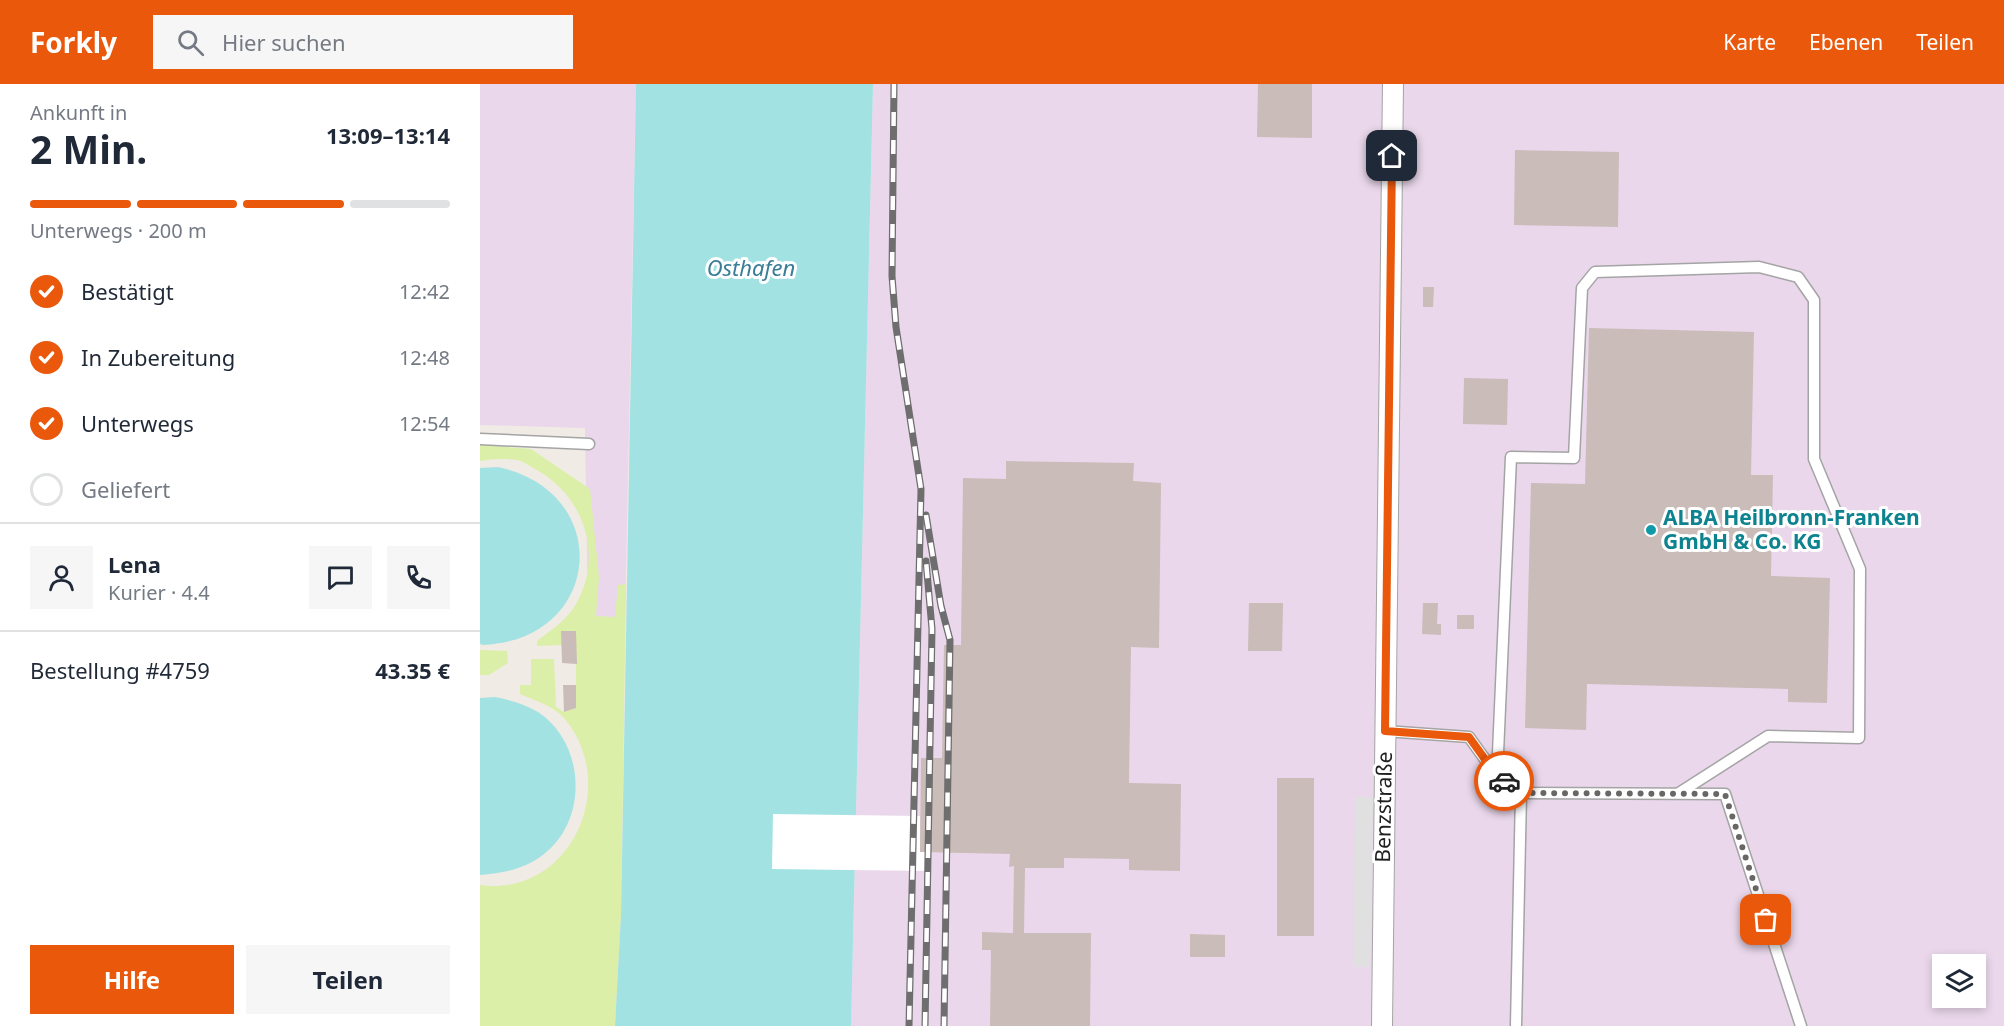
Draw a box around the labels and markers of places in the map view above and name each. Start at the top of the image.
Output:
pin [1366,130,1417,181]
place label: ALBA Heilbronn-Franken GmbH & Co. KG [1663,503,1920,555]
marker: ALBA Heilbronn-Franken GmbH & Co. KG [1644,523,1658,537]
pin [1740,894,1791,945]

